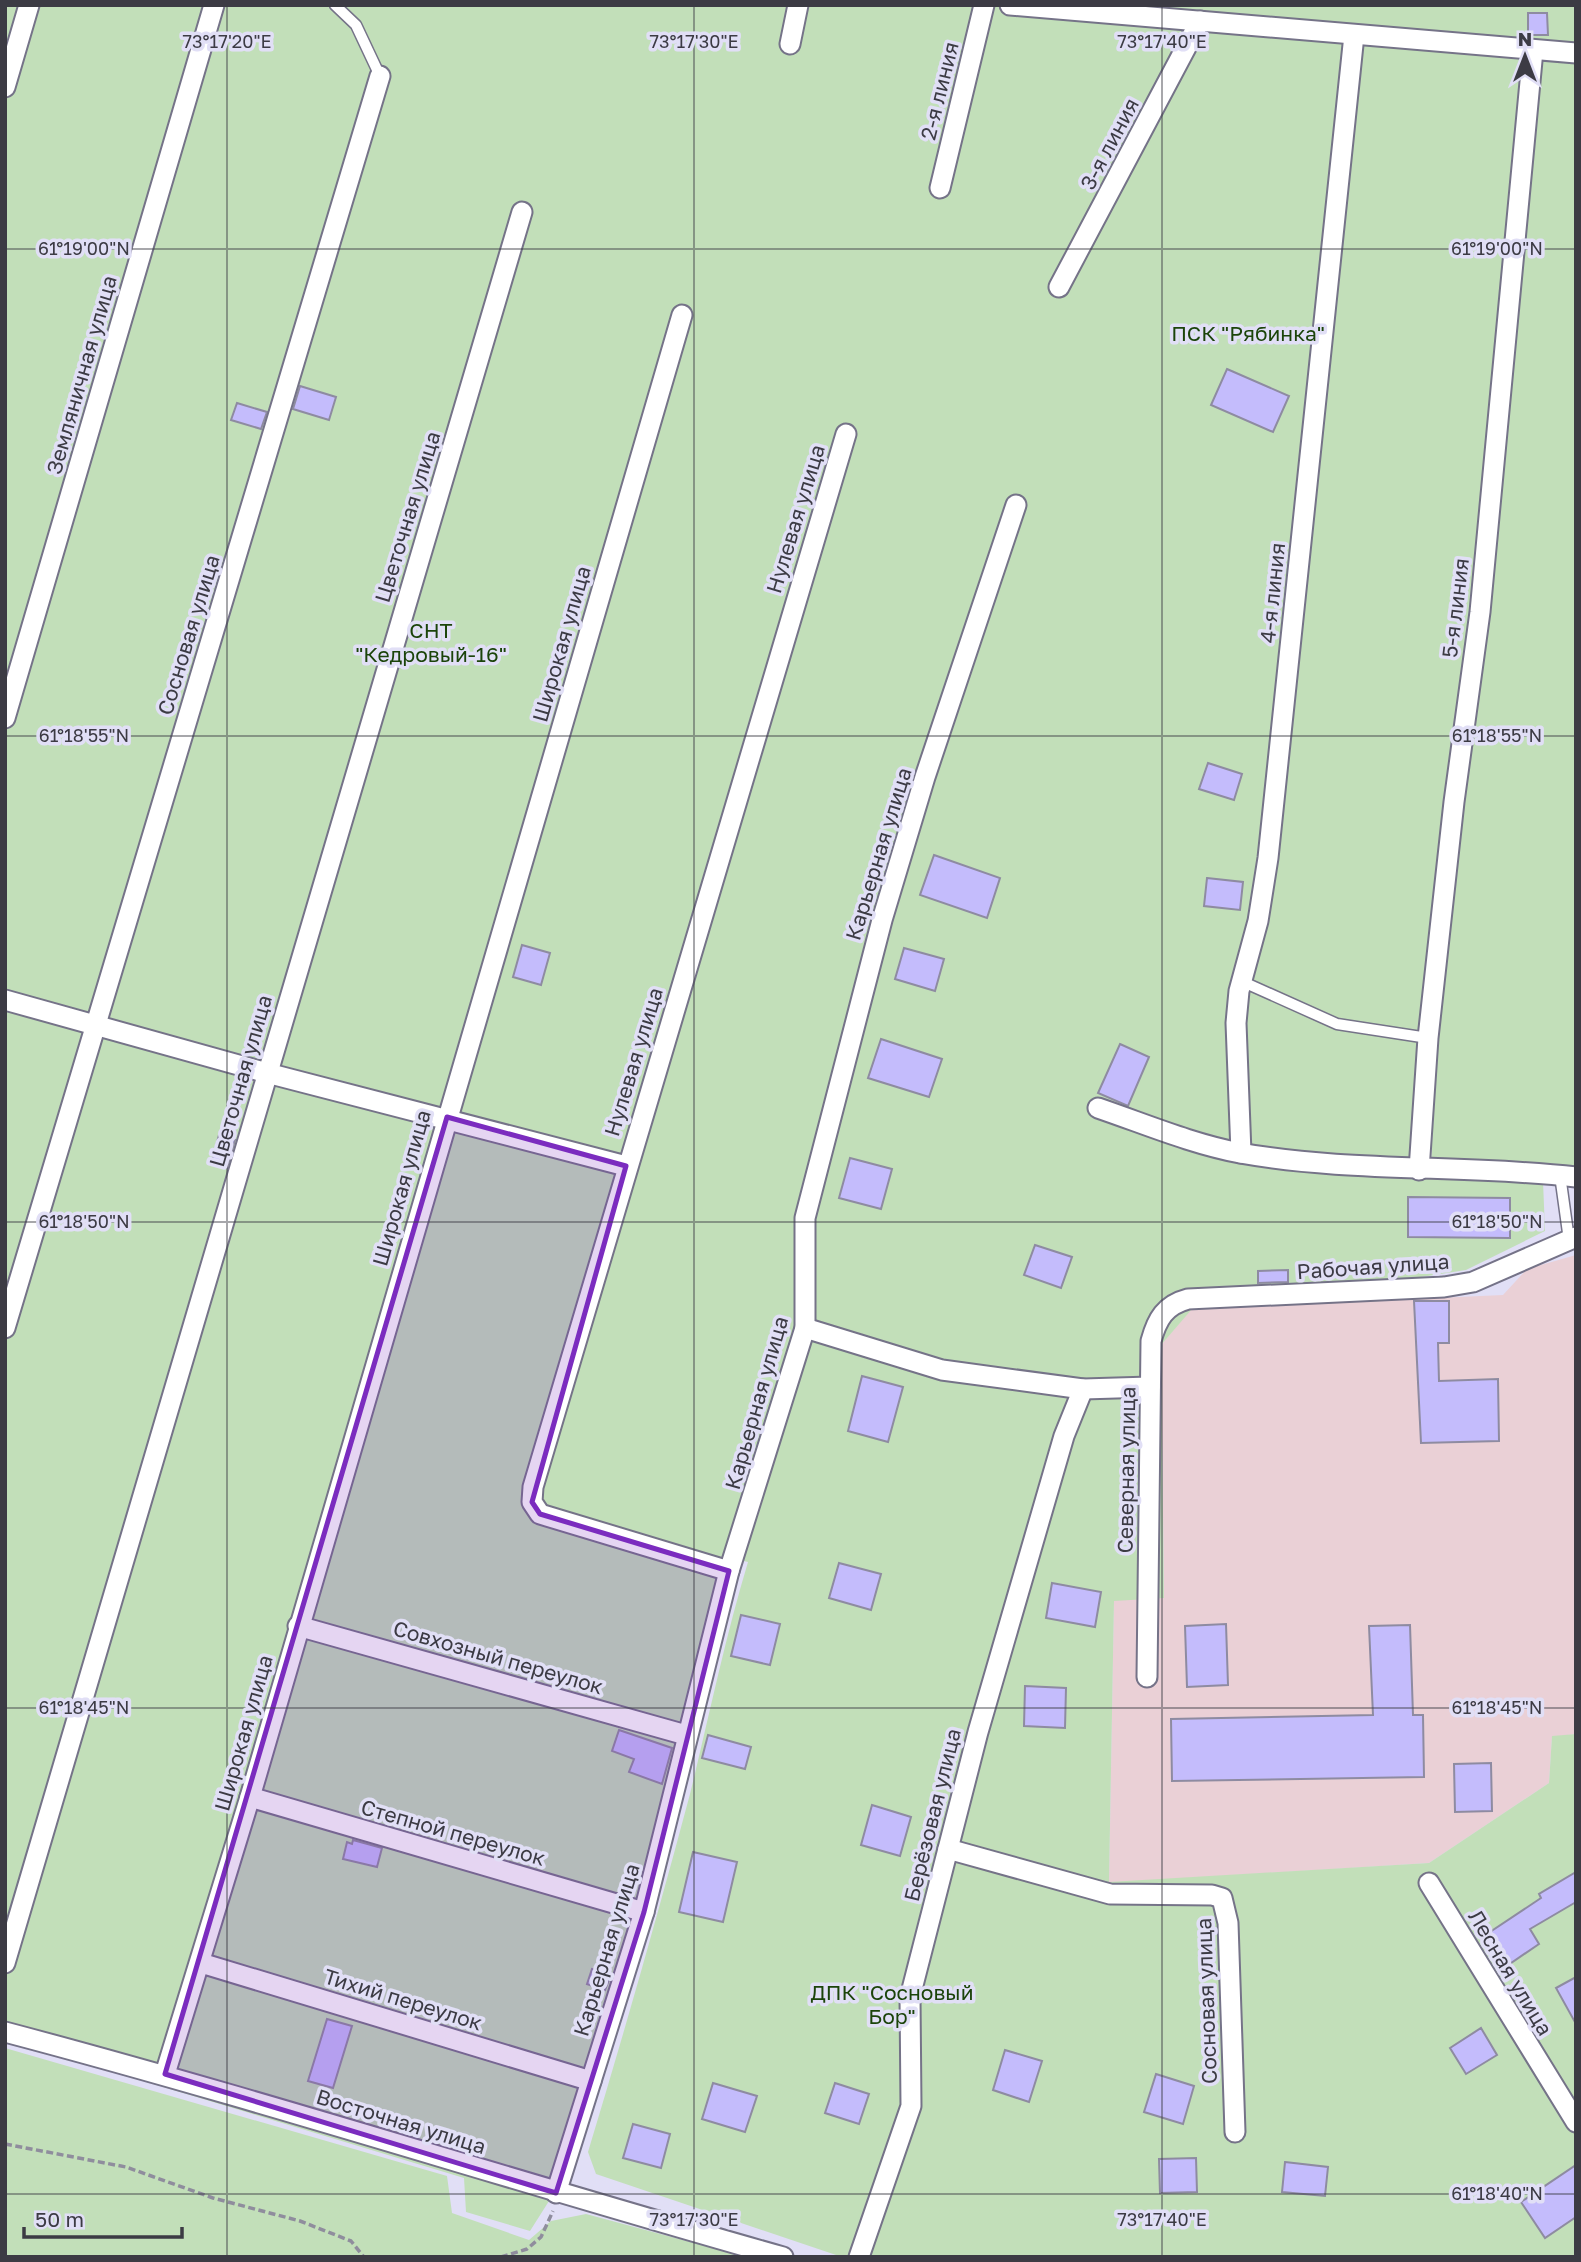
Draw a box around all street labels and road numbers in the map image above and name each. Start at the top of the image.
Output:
street label: 2-я линия [914,39,964,142]
street label: 3-я линия [1074,93,1144,194]
street label: Земляничная улица [40,272,122,477]
street label: Цветочная улица [369,428,445,605]
street label: Нулевая улица [760,441,830,596]
street label: 4-я линия [1254,541,1290,644]
street label: Сосновая улица [151,551,225,718]
street label: 5-я линия [1436,557,1474,659]
street label: Широкая улица [526,563,596,725]
street label: Карьерная улица [839,764,917,943]
street label: Нулевая улица [598,984,668,1139]
street label: Цветочная улица [203,992,277,1170]
street label: Широкая улица [366,1107,436,1269]
street label: Рабочая улица [1296,1248,1450,1284]
street label: Карьерная улица [719,1313,793,1492]
street label: Северная улица [1112,1386,1140,1554]
street label: Совхозный переулок [390,1615,606,1699]
street label: Широкая улица [208,1652,278,1814]
street label: Берёзовая улица [898,1726,966,1904]
street label: Степной переулок [358,1793,548,1871]
street label: Карьерная улица [567,1860,645,2039]
street label: Лесная улица [1463,1905,1559,2040]
street label: Сосновая улица [1190,1918,1222,2085]
street label: Тихий переулок [321,1963,486,2035]
street label: Восточная улица [313,2083,489,2159]

